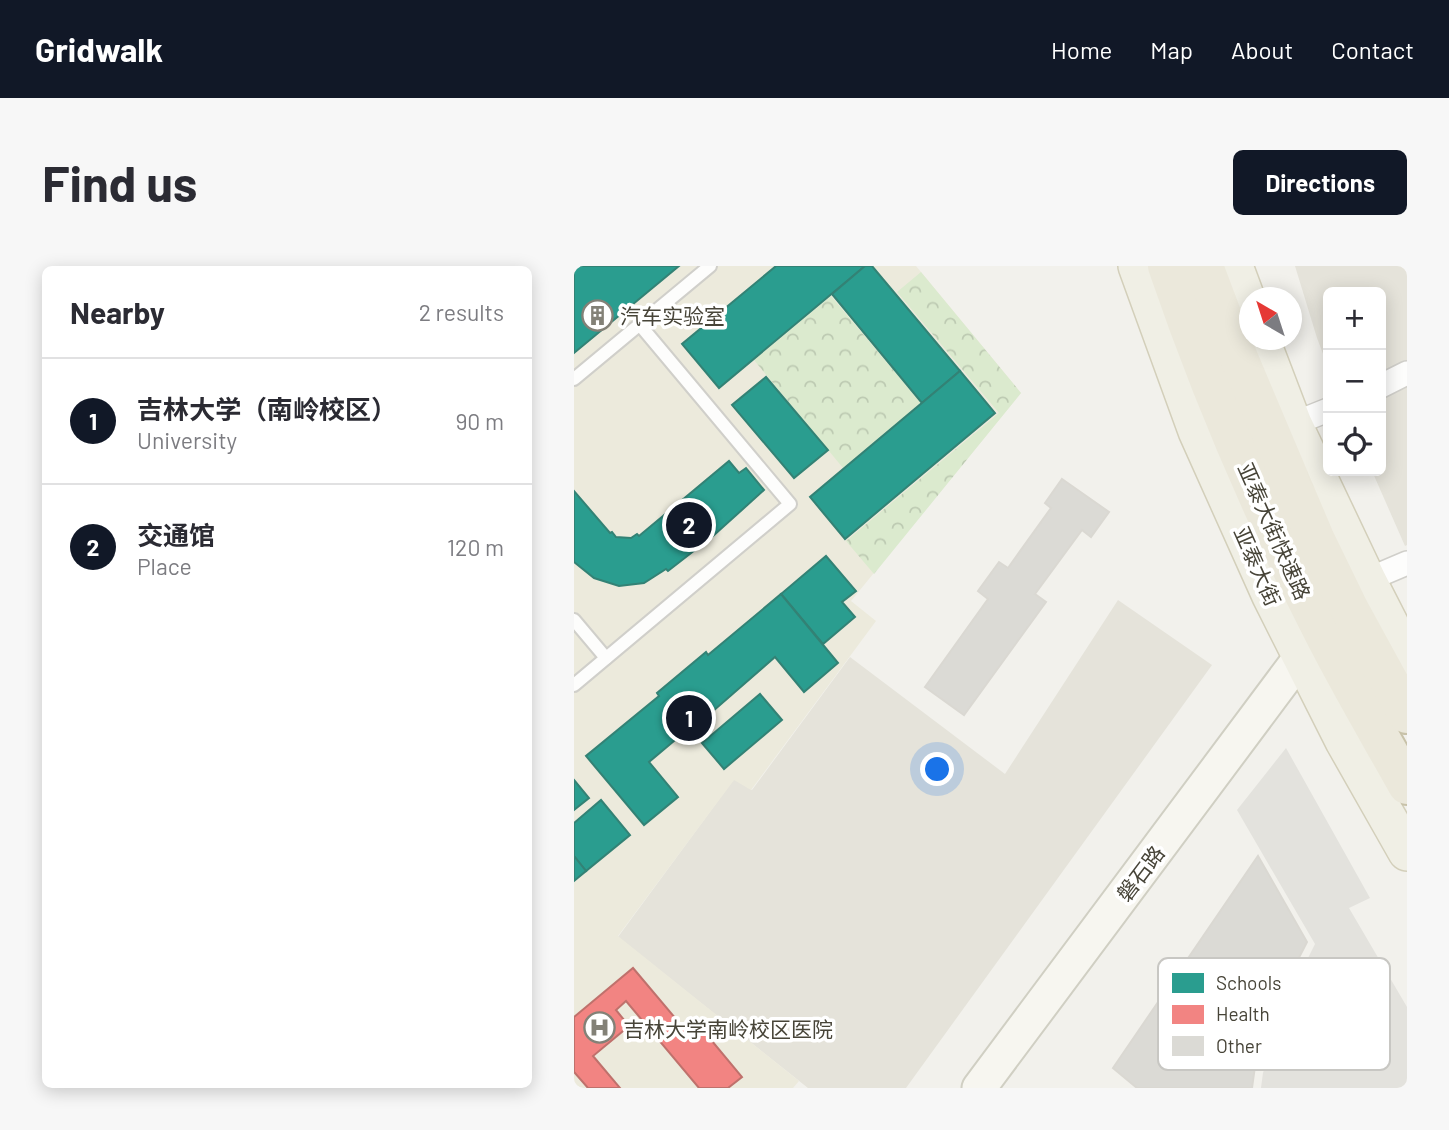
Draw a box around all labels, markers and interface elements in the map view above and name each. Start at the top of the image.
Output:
text: Gridwalk [35,29,163,69]
text: Home [1051,35,1112,64]
text: Map [1150,35,1193,64]
text: About [1231,35,1293,64]
text: Contact [1331,35,1414,64]
button: Directions [1233,150,1407,215]
text: Find us [42,153,197,212]
north arrow [1239,287,1302,350]
map controls [1323,287,1386,476]
button: + [1323,287,1386,350]
text: Nearby [70,294,165,330]
text: 2 results [419,298,504,326]
building icon: 汽车实验室 [580,298,614,332]
place label: 汽车实验室 [620,303,725,328]
button: − [1323,350,1386,413]
text: 吉林大学（南岭校区） [137,393,397,424]
text: 1 [89,407,97,435]
text: 90 m [455,407,504,435]
button: locate [1323,413,1386,476]
text: University [137,426,237,454]
street label: 亚泰大街快速路 [1234,459,1316,603]
pin: 2 [666,499,712,551]
text: 交通馆 [137,519,215,550]
street label: 亚泰大街 [1229,523,1287,609]
text: 2 [87,533,99,561]
text: 120 m [447,533,504,561]
text: Place [137,552,192,580]
pin: 1 [666,692,712,744]
your location [920,752,954,786]
street label: 磐石路 [1111,840,1169,906]
legend [1158,958,1390,1070]
text: Schools [1216,971,1281,994]
text: Health [1216,1002,1270,1025]
hospital icon: 吉林大学南岭校区医院 [583,1011,617,1045]
place label: 吉林大学南岭校区医院 [623,1016,833,1041]
text: Other [1216,1034,1262,1057]

